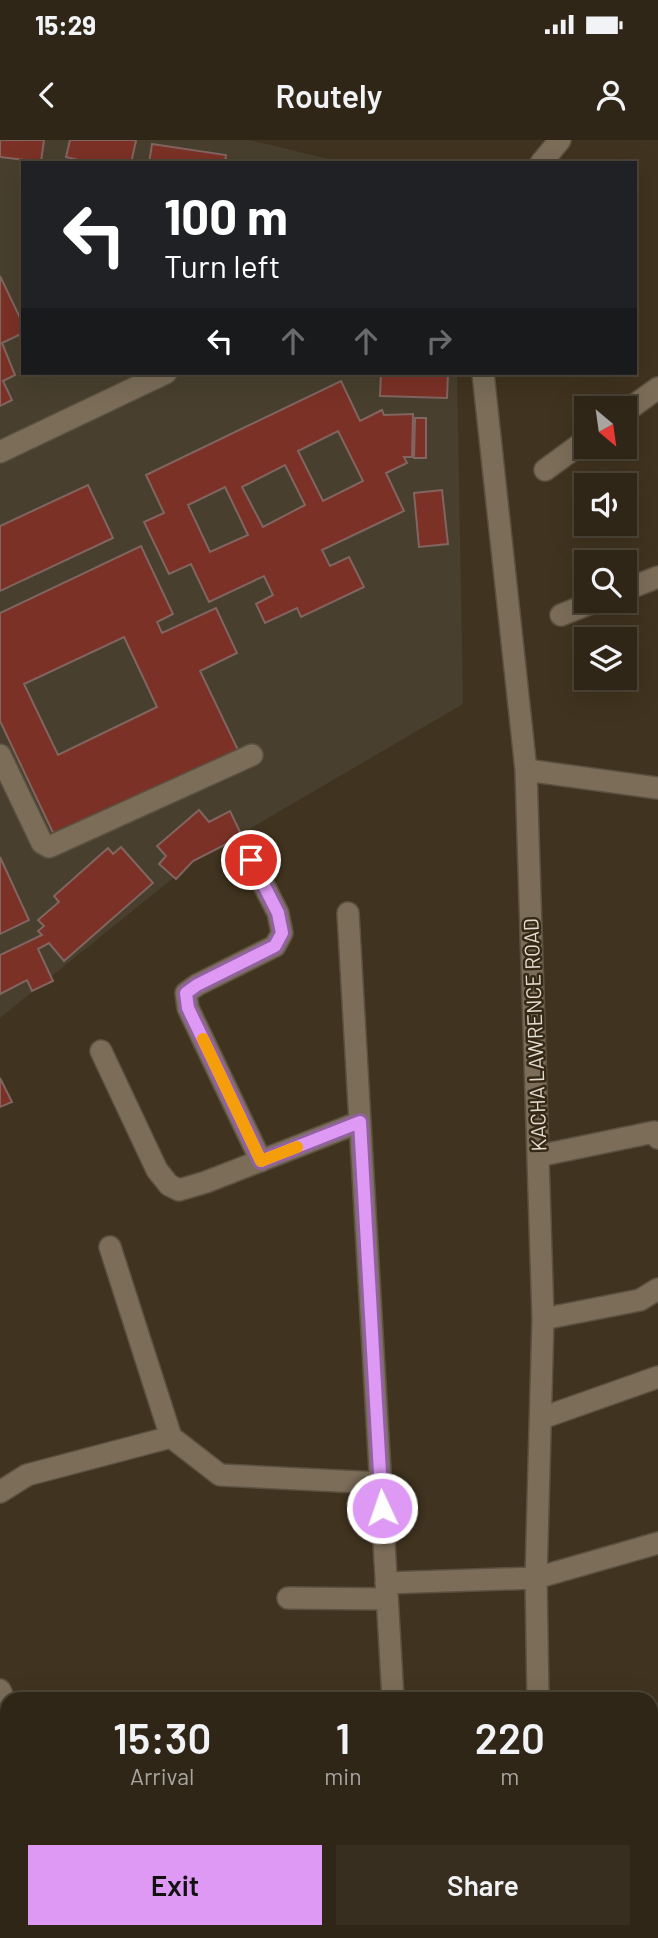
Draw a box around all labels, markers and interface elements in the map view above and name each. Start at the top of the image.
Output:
text: 15:29 [35,9,96,40]
icon: back [28,76,66,114]
text: Routely [276,76,382,114]
icon: person [592,76,630,114]
text: 100 m [164,186,288,245]
icon: left [49,189,140,280]
text: Turn left [164,246,281,284]
icon: left [201,322,239,360]
icon: ahead [274,322,312,360]
icon: ahead [347,322,385,360]
icon: right [420,322,458,360]
north arrow [574,396,637,458]
map controls [574,396,637,690]
button: sound [574,473,637,536]
button: search [574,550,637,613]
button: layers [574,627,637,690]
pin [221,830,281,890]
icon: arrive [232,841,270,879]
street label: KACHA LAWRENCE ROAD [517,918,551,1152]
position arrow [345,1471,419,1545]
text: 15:30 [113,1712,211,1762]
text: 1 [336,1712,350,1762]
text: 220 [475,1712,545,1762]
text: Arrival [130,1762,194,1790]
text: min [324,1762,362,1790]
text: m [500,1762,519,1790]
button: Exit [28,1845,322,1925]
button: Share [336,1845,630,1925]

